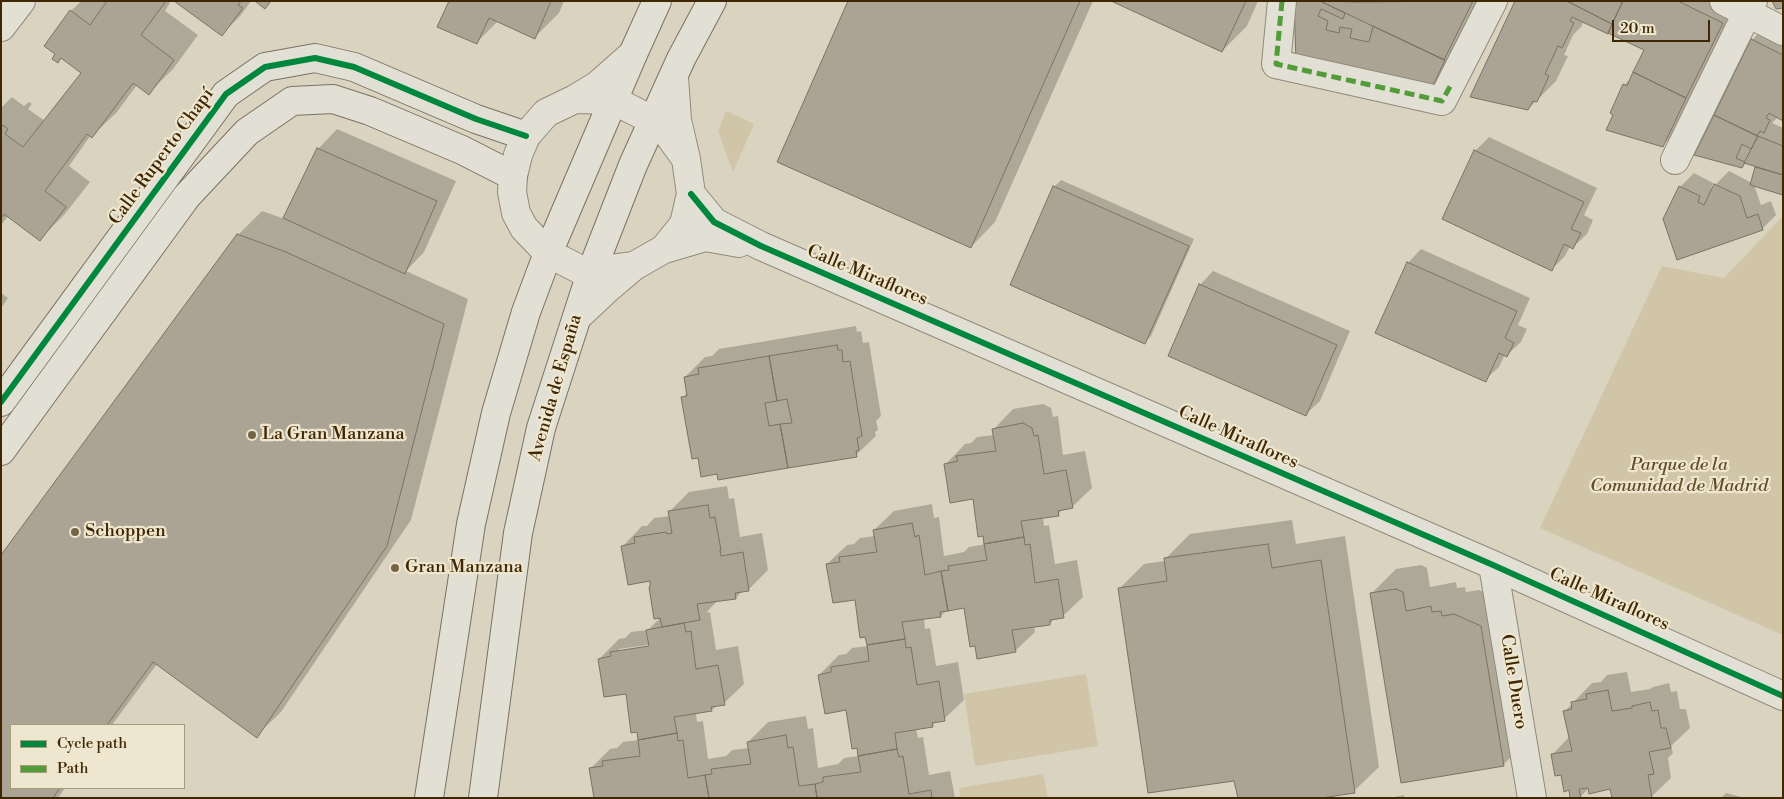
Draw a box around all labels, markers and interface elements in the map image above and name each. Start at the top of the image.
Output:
scale bar [1614,10,1712,42]
text: 20 m [1620,19,1655,38]
street label: Calle Ruperto Chapí [105,84,219,230]
street label: Calle Miraflores [803,241,931,311]
street label: Avenida de España [525,312,587,464]
street label: Calle Miraflores [1175,402,1301,474]
place label: La Gran Manzana [262,424,405,446]
marker: La Gran Manzana [246,429,258,441]
park label: Parque de la Comunidad de Madrid [1590,455,1768,498]
place label: Schoppen [85,521,166,543]
marker: Schoppen [69,526,81,538]
place label: Gran Manzana [405,557,523,579]
marker: Gran Manzana [389,562,401,574]
street label: Calle Miraflores [1546,564,1672,636]
street label: Calle Duero [1495,633,1531,731]
legend [10,724,185,789]
text: Cycle path [57,734,127,753]
text: Path [57,759,89,778]

